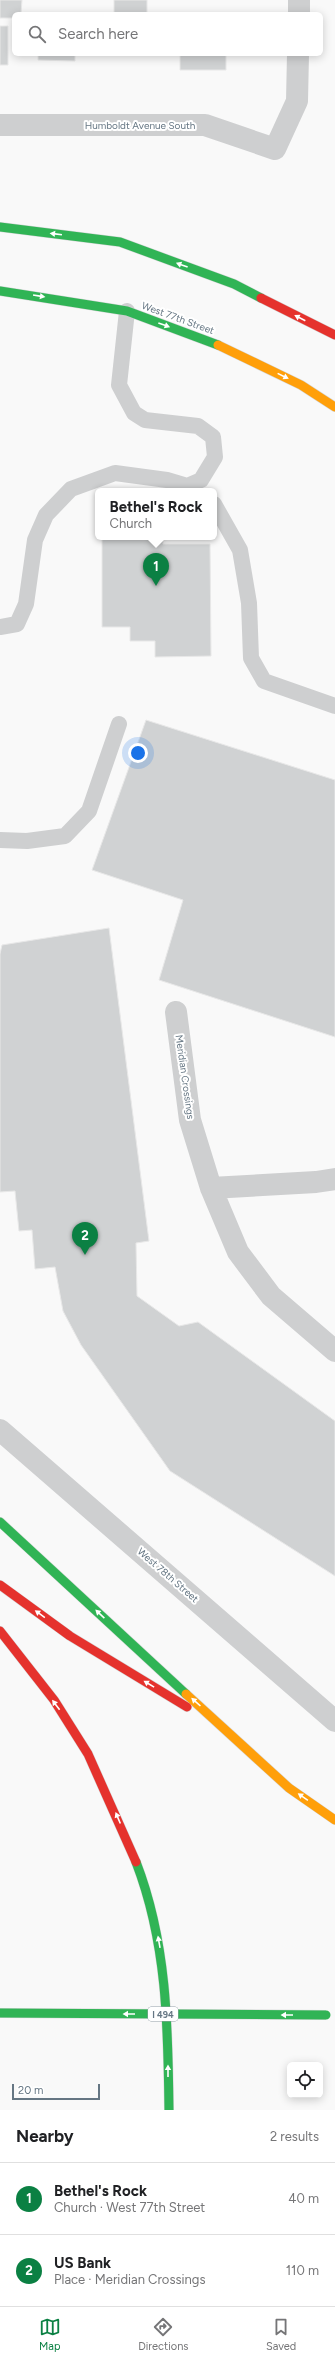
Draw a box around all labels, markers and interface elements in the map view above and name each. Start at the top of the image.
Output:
search box [12,12,323,56]
icon: search [26,23,48,45]
text: Search here [58,25,138,43]
street label: Humboldt Avenue South [85,119,196,132]
one-way arrow [50,231,62,237]
one-way arrow [175,262,187,268]
one-way arrow [33,293,45,299]
street label: West 77th Street [140,299,216,337]
one-way arrow [294,315,306,321]
one-way arrow [158,322,170,328]
one-way arrow [277,373,289,379]
popup [95,488,217,540]
text: Bethel's Rock [110,498,202,516]
text: Church [110,516,152,531]
pin: 1 [143,553,169,586]
your location [128,743,148,763]
street label: Meridian Crossings [173,1034,197,1120]
pin: 2 [72,1222,98,1255]
street label: West 78th Street [135,1545,201,1605]
one-way arrow [95,1609,105,1618]
one-way arrow [35,1610,45,1618]
one-way arrow [144,1680,154,1688]
one-way arrow [190,1697,201,1706]
one-way arrow [52,1699,60,1710]
one-way arrow [298,1793,308,1801]
one-way arrow [115,1813,121,1824]
one-way arrow [155,1935,161,1948]
road number: I 494 [148,2007,178,2021]
one-way arrow [122,2011,135,2017]
one-way arrow [280,2012,293,2018]
map controls [287,2062,323,2098]
button: locate [287,2062,323,2098]
one-way arrow [165,2064,171,2077]
scale bar [12,2082,100,2101]
text: 20 m [18,2084,43,2097]
text: Nearby [16,2126,74,2146]
text: 2 results [270,2129,319,2144]
text: Bethel's Rock [54,2182,147,2200]
text: 1 [26,2191,32,2206]
text: 40 m [288,2191,319,2206]
text: Church · West 77th Street [54,2200,205,2215]
text: US Bank [54,2254,111,2272]
text: 2 [25,2263,33,2278]
text: 110 m [286,2263,319,2278]
text: Place · Meridian Crossings [54,2272,206,2287]
tab: Map [39,2316,61,2353]
tab: Directions [138,2316,188,2353]
tab: Saved [266,2316,296,2353]

